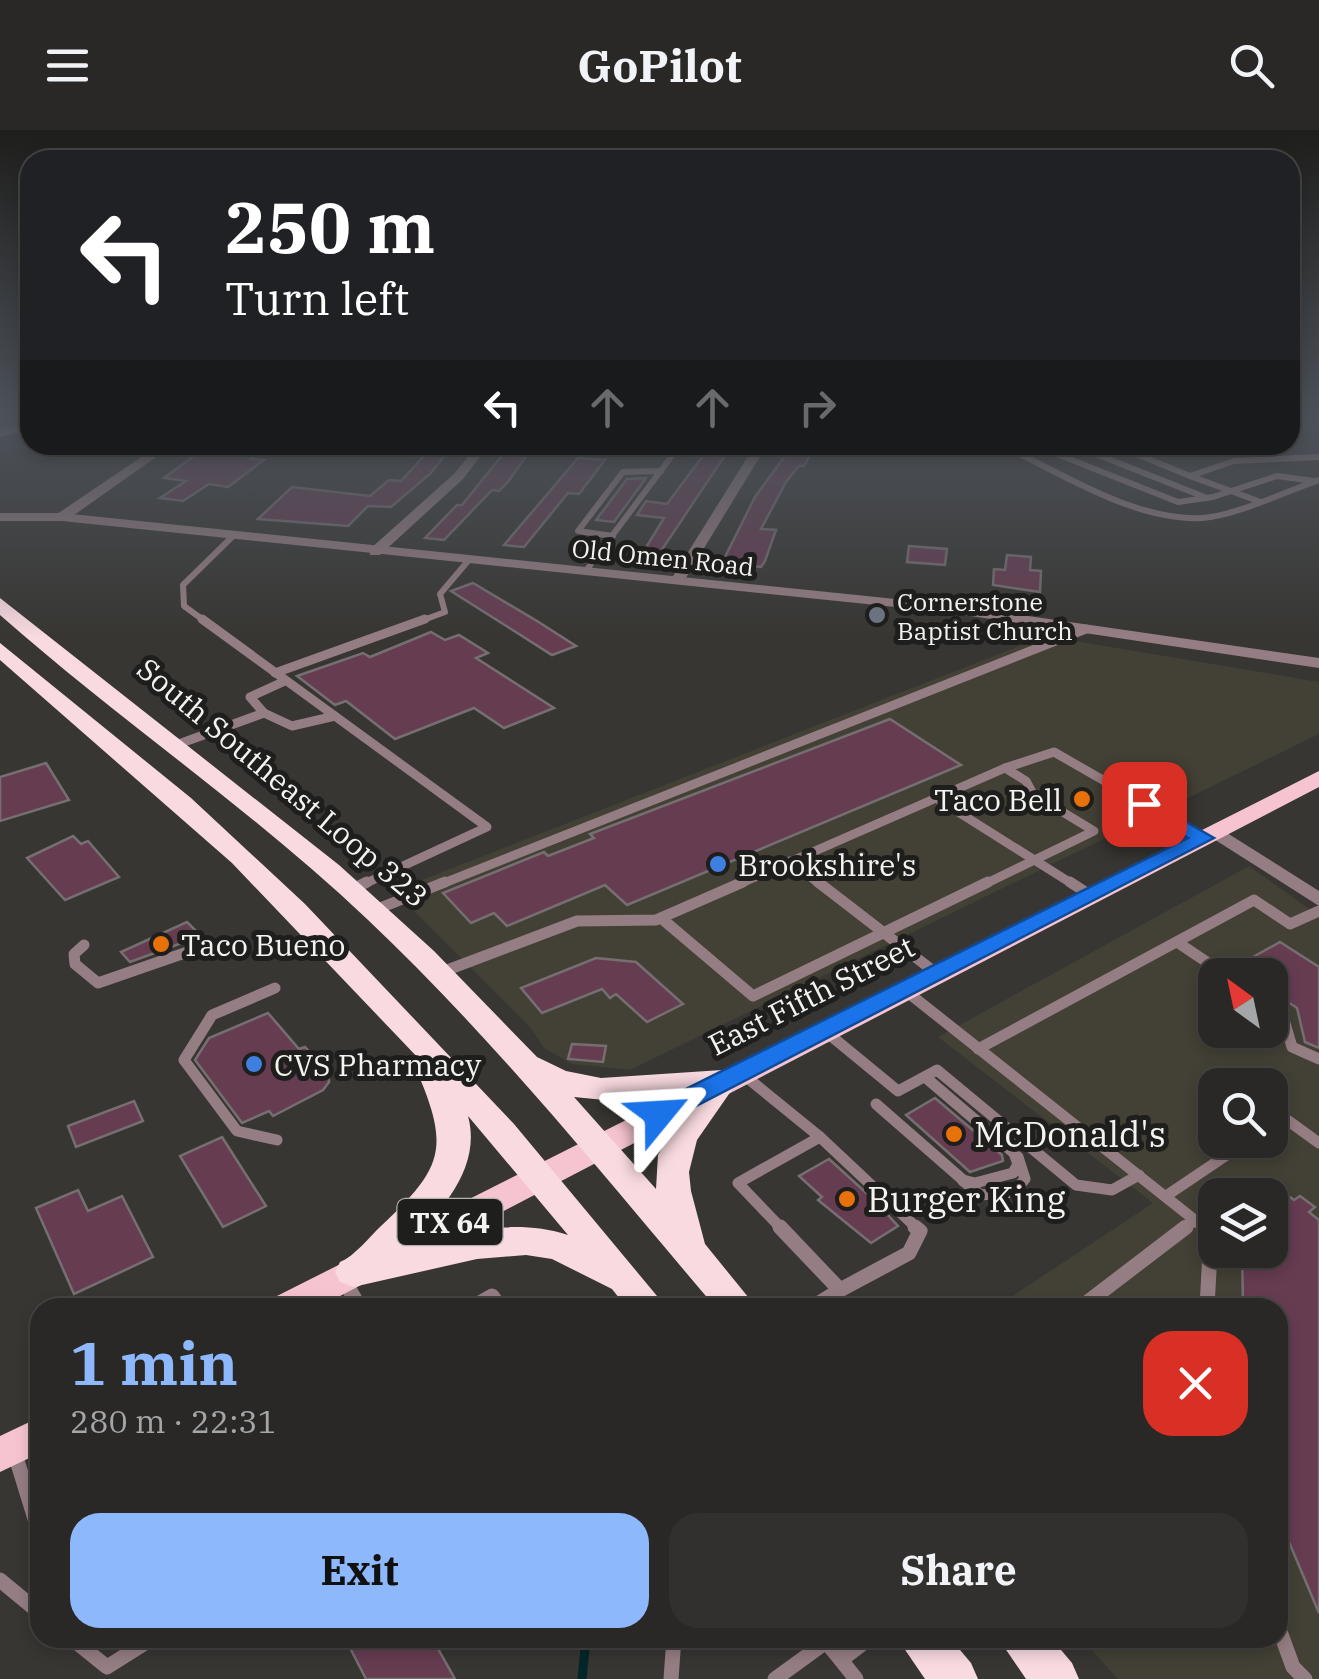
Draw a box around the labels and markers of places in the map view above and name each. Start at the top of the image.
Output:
place label: Cornerstone Baptist Church [897,585,1073,647]
marker: Cornerstone Baptist Church [866,604,888,626]
pin [1102,762,1187,847]
place label: Taco Bell [934,780,1062,819]
marker: Taco Bell [1071,788,1093,810]
place label: Brookshire's [738,845,917,884]
marker: Brookshire's [707,853,729,875]
place label: Taco Bueno [181,925,345,964]
marker: Taco Bueno [150,933,172,955]
place label: CVS Pharmacy [274,1045,481,1084]
marker: CVS Pharmacy [243,1053,265,1075]
place label: McDonald's [974,1111,1166,1157]
marker: McDonald's [943,1123,965,1145]
place label: Burger King [867,1176,1066,1222]
marker: Burger King [836,1188,858,1210]

